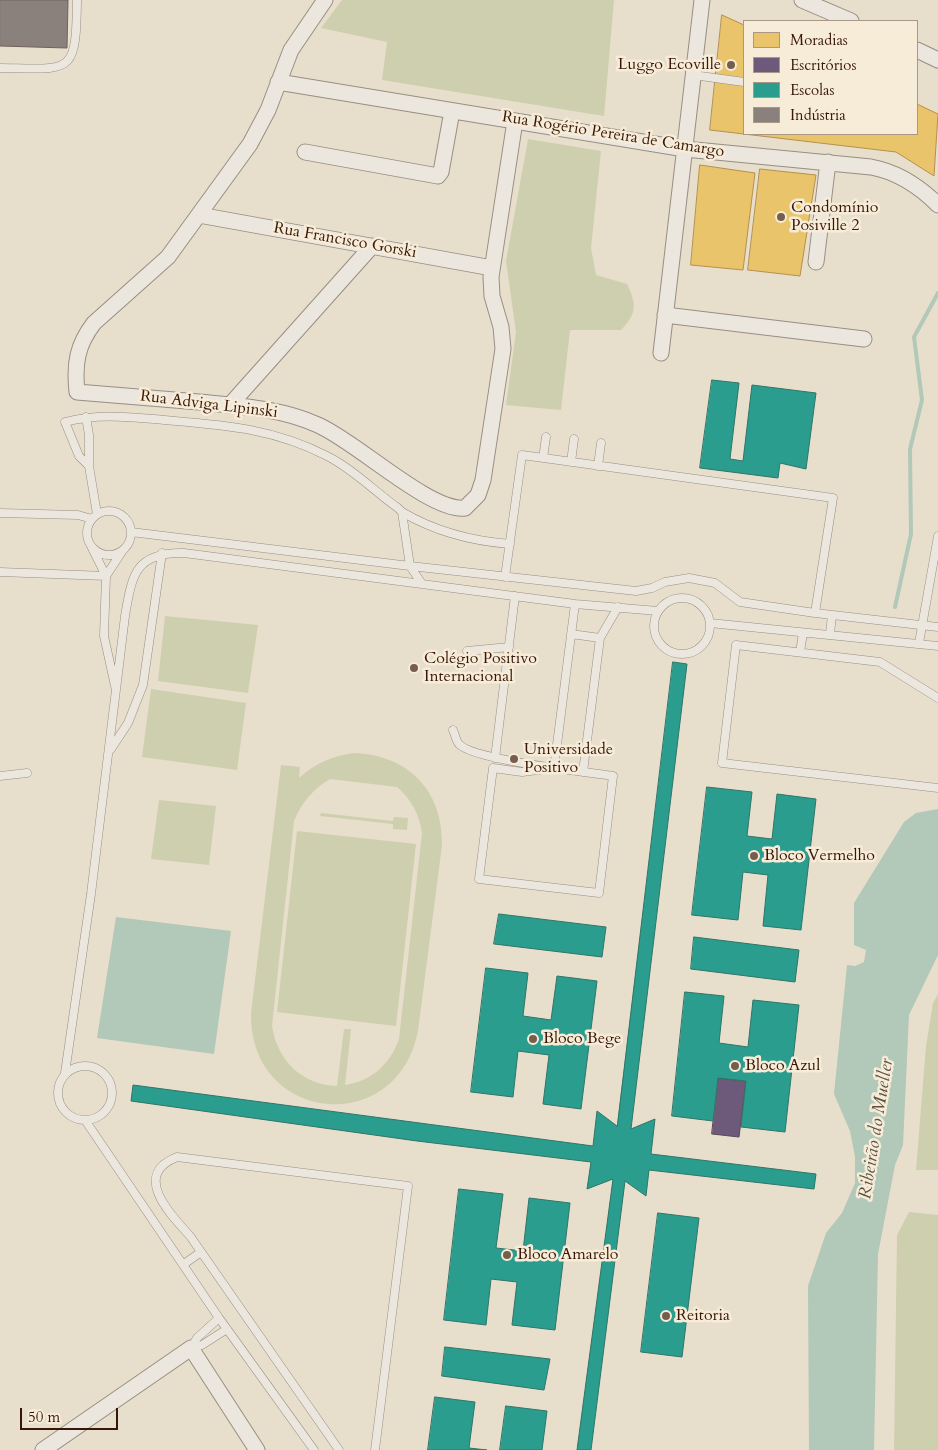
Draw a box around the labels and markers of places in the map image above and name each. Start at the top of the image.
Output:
place label: Luggo Ecoville [618,55,721,75]
marker: Luggo Ecoville [725,59,737,71]
place label: Condomínio Posiville 2 [791,198,878,236]
marker: Condomínio Posiville 2 [775,211,787,223]
place label: Colégio Positivo Internacional [424,649,537,687]
marker: Colégio Positivo Internacional [408,662,420,674]
place label: Universidade Positivo [524,740,613,778]
marker: Universidade Positivo [508,753,520,765]
place label: Bloco Vermelho [764,846,875,866]
marker: Bloco Vermelho [748,850,760,862]
place label: Bloco Bege [543,1029,621,1049]
marker: Bloco Bege [527,1033,539,1045]
place label: Bloco Azul [745,1056,820,1076]
marker: Bloco Azul [729,1060,741,1072]
place label: Bloco Amarelo [517,1245,618,1265]
marker: Bloco Amarelo [501,1249,513,1261]
place label: Reitoria [676,1306,730,1326]
marker: Reitoria [660,1310,672,1322]

